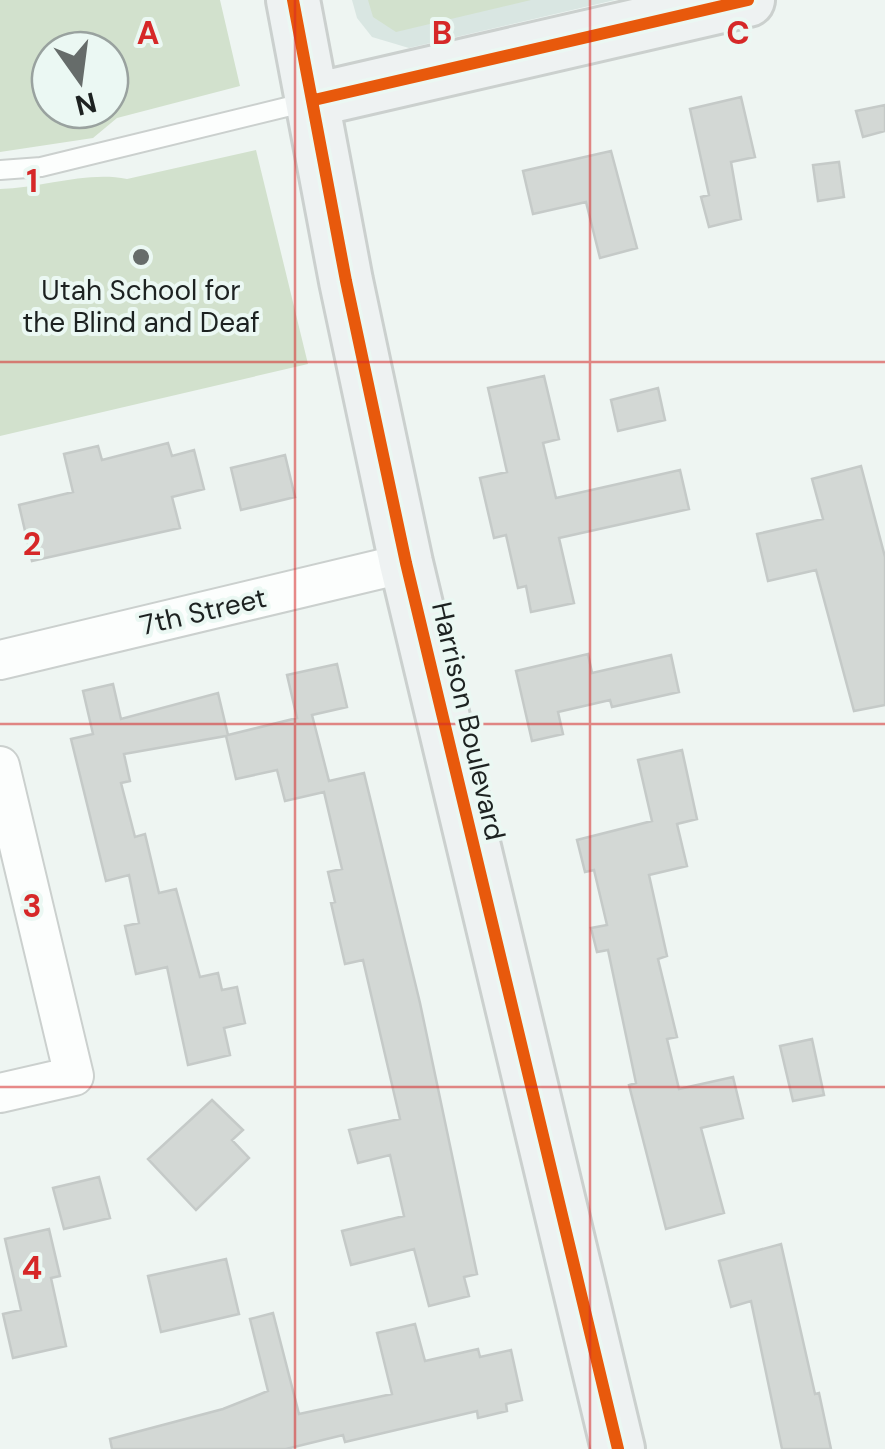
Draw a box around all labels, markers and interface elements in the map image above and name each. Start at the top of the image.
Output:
text: A [137,12,159,54]
text: B [432,12,452,54]
text: C [726,12,750,54]
north arrow [30,30,130,130]
text: N [72,83,100,124]
text: 1 [26,160,38,202]
marker: Utah School for the Blind and Deaf [130,246,152,268]
place label: Utah School for the Blind and Deaf [22,272,260,341]
text: 2 [23,523,41,565]
street label: 7th Street [136,579,270,644]
street label: Harrison Boulevard [423,598,514,844]
text: 3 [22,885,42,927]
text: 4 [22,1247,42,1289]

